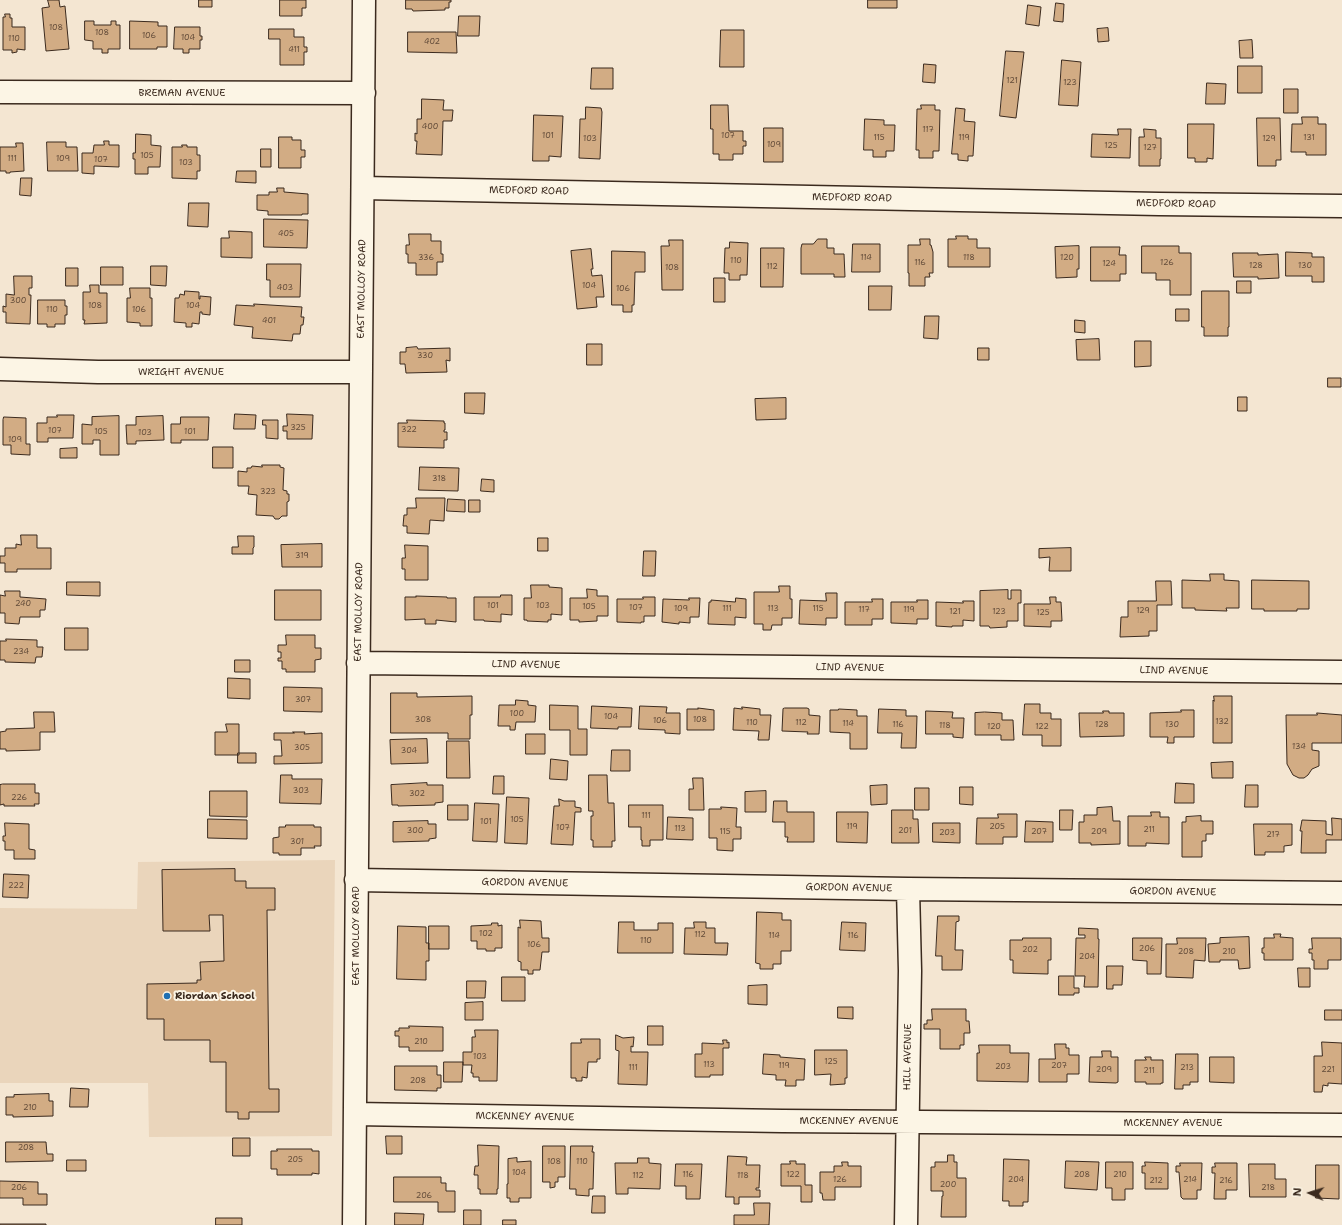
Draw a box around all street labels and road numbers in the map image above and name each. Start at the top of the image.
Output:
street label: BREMAN AVENUE [138,87,226,99]
street label: MEDFORD ROAD [489,184,569,198]
street label: MEDFORD ROAD [812,191,892,205]
street label: MEDFORD ROAD [1136,197,1216,211]
street label: EAST MOLLOY ROAD [355,239,369,339]
street label: WRIGHT AVENUE [138,366,224,378]
street label: EAST MOLLOY ROAD [352,562,366,662]
street label: LIND AVENUE [492,658,560,672]
street label: LIND AVENUE [816,661,884,675]
street label: LIND AVENUE [1140,664,1208,678]
street label: GORDON AVENUE [482,876,568,890]
street label: GORDON AVENUE [806,881,892,895]
street label: GORDON AVENUE [1130,885,1216,899]
street label: EAST MOLLOY ROAD [350,886,362,986]
street label: HILL AVENUE [901,1023,915,1091]
street label: MCKENNEY AVENUE [475,1110,575,1124]
street label: MCKENNEY AVENUE [800,1115,898,1127]
street label: MCKENNEY AVENUE [1124,1117,1222,1129]

